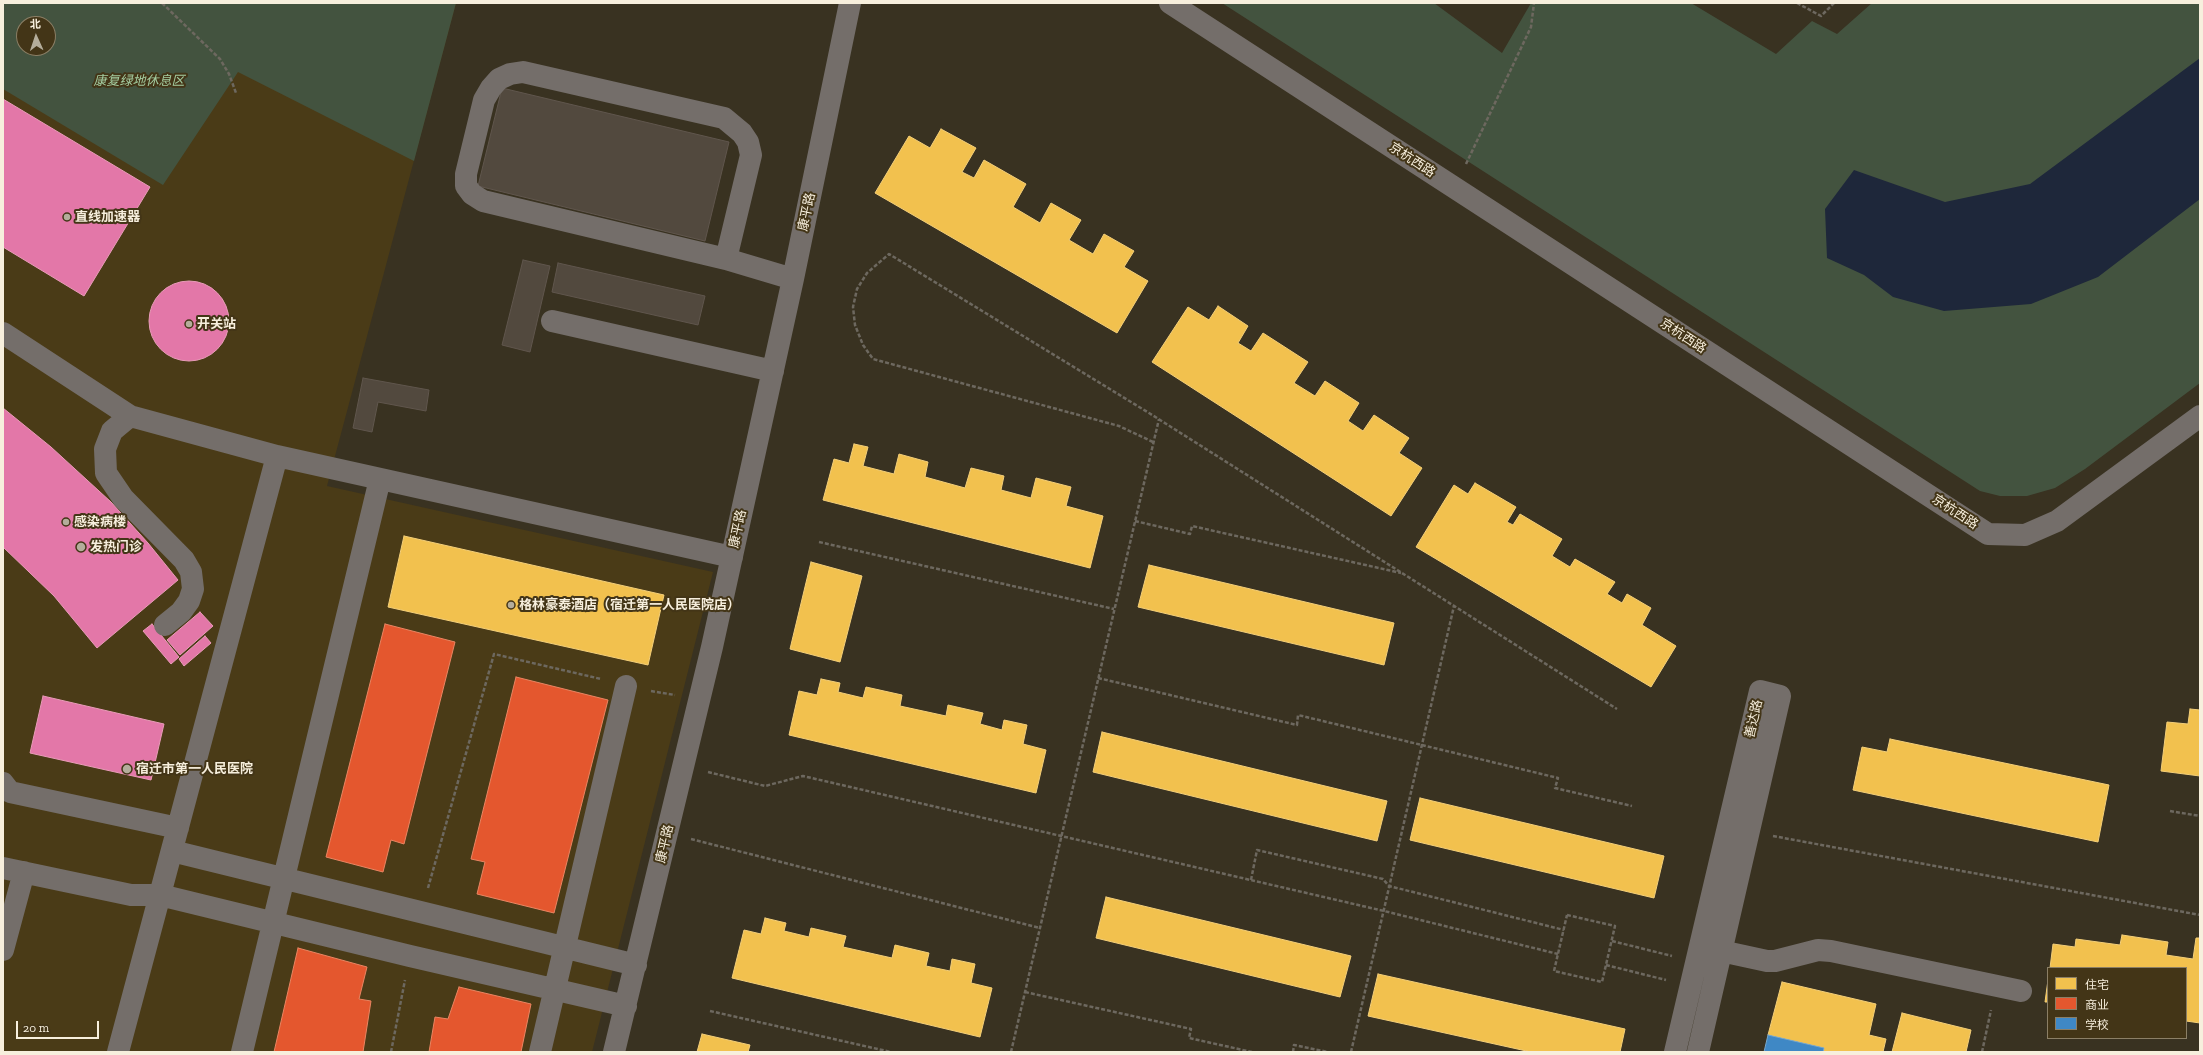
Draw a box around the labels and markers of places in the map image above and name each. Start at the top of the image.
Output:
place label: 直线加速器 [75,209,140,225]
marker: 直线加速器 [62,212,72,222]
place label: 开关站 [197,316,236,332]
marker: 开关站 [184,319,194,329]
place label: 感染病楼 [74,514,126,530]
marker: 感染病楼 [61,517,71,527]
place label: 发热门诊 [90,539,142,555]
marker: 发热门诊 [75,541,87,553]
place label: 格林豪泰酒店（宿迁第一人民医院店） [519,597,740,613]
marker: 格林豪泰酒店（宿迁第一人民医院店） [506,600,516,610]
place label: 宿迁市第一人民医院 [136,761,253,777]
marker: 宿迁市第一人民医院 [121,763,133,775]

